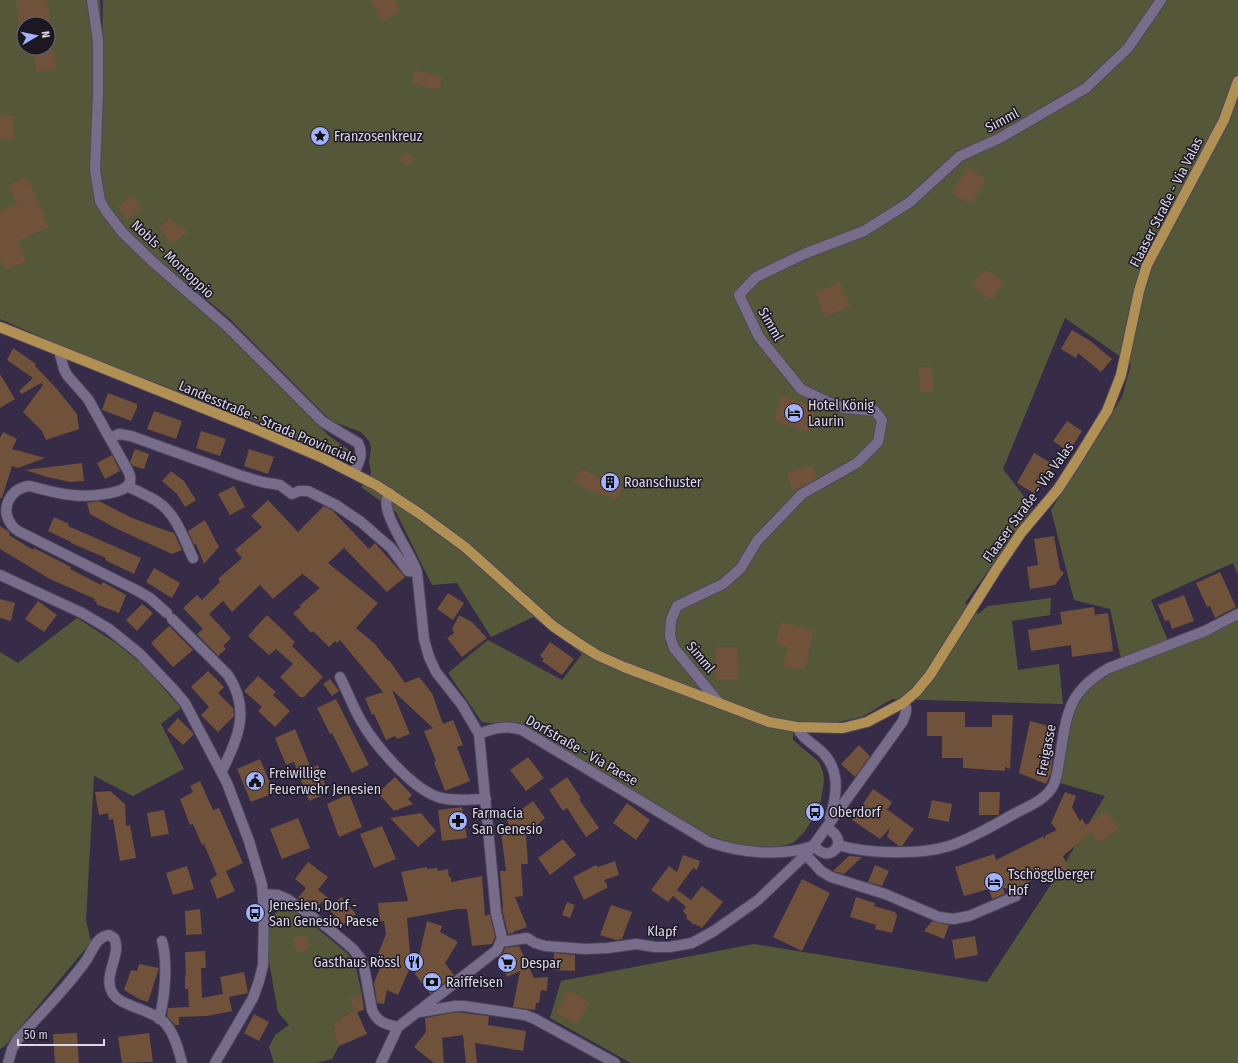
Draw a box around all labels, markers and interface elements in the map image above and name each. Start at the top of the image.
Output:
north arrow [16,16,56,56]
text: N [38,30,52,39]
street label: Simml [982,104,1022,136]
place icon: Franzosenkreuz [309,125,331,147]
place label: Franzosenkreuz [334,128,423,145]
street label: Flaaser Straße - Via Valas [1126,134,1207,270]
street label: Nobls - Montoppio [128,217,218,302]
street label: Simml [754,305,787,344]
street label: Landesstraße - Strada Provinciale [176,377,360,468]
place label: Hotel König Laurin [808,397,875,430]
hotel icon: Hotel König Laurin [783,402,805,424]
street label: Flaaser Straße - Via Valas [979,439,1078,565]
building icon: Roanschuster [599,471,621,493]
place label: Roanschuster [624,474,702,491]
street label: Simml [683,638,719,677]
street label: Dorfstraße - Via Paese [523,711,641,790]
street label: Freigasse [1033,723,1060,777]
place label: Freiwillige Feuerwehr Jenesien [269,765,381,798]
public building icon: Freiwillige Feuerwehr Jenesien [244,770,266,792]
bus stop icon: Oberdorf [804,801,826,823]
place label: Oberdorf [829,804,882,821]
place label: Farmacia San Genesio [472,805,543,838]
pharmacy icon: Farmacia San Genesio [447,810,469,832]
place label: Tschögglberger Hof [1008,866,1095,899]
hotel icon: Tschögglberger Hof [983,871,1005,893]
place label: Jenesien, Dorf - San Genesio, Paese [269,897,379,930]
bus stop icon: Jenesien, Dorf - San Genesio, Paese [244,902,266,924]
street label: Klapf [647,922,679,941]
restaurant icon: Gasthaus Rössl [403,951,425,973]
supermarket icon: Despar [496,952,518,974]
place label: Gasthaus Rössl [314,954,400,971]
place label: Despar [521,955,561,972]
bank icon: Raiffeisen [421,971,443,993]
place label: Raiffeisen [446,974,503,991]
scale bar [18,1021,104,1047]
text: 50 m [24,1028,48,1042]

